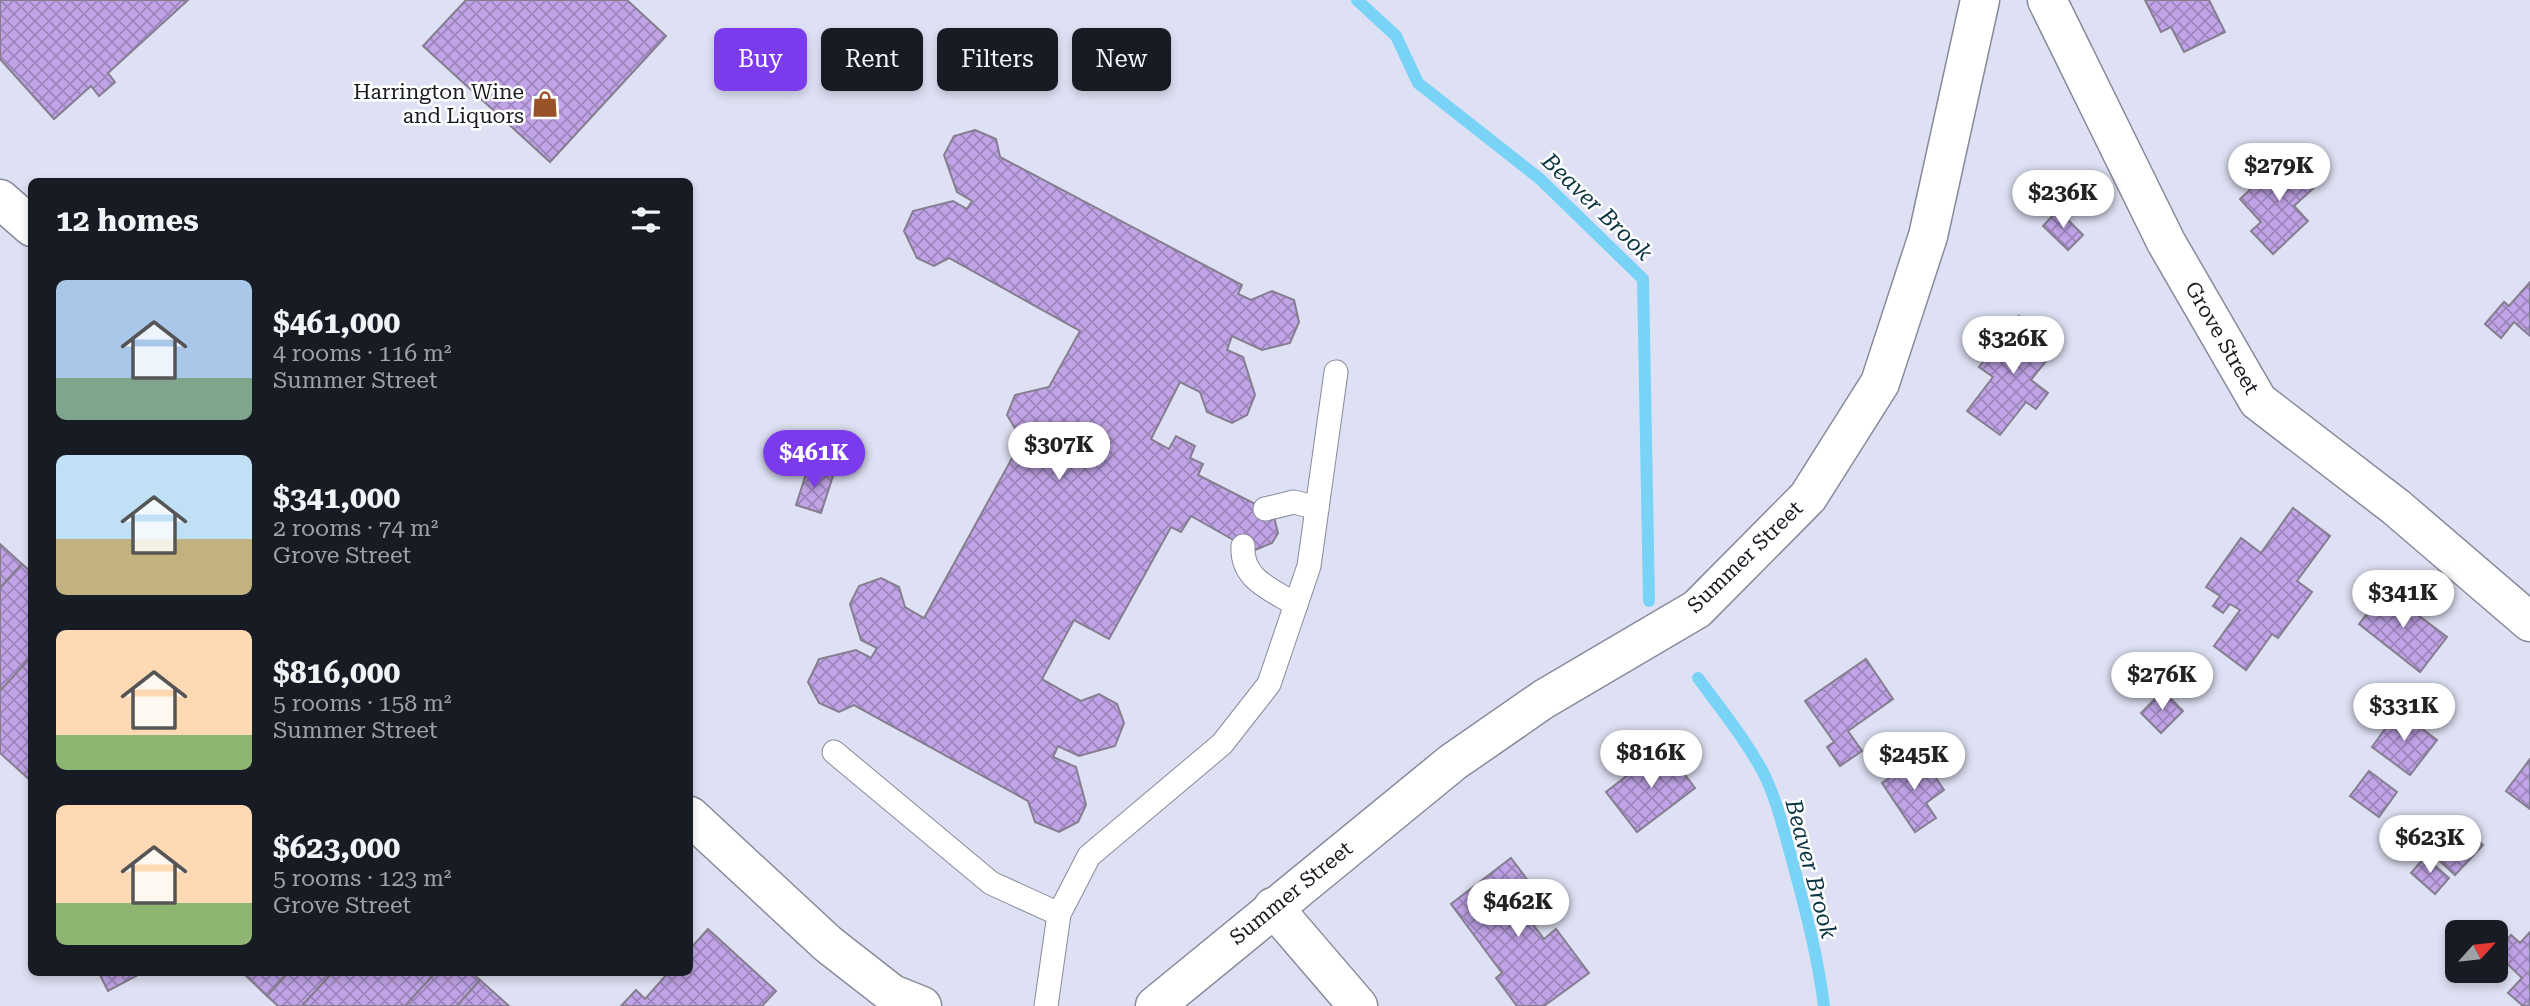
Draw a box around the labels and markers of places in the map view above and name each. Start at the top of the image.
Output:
place label: Harrington Wine and Liquors [353,80,524,128]
shop icon: Harrington Wine and Liquors [530,89,560,119]
pin: $279K [2230,144,2328,203]
pin: $236K [2014,170,2112,230]
pin: $326K [1964,316,2062,376]
pin: $307K [1010,422,1108,482]
pin: $461K [765,430,863,490]
pin: $341K [2354,570,2452,630]
pin: $276K [2113,652,2211,712]
pin: $331K [2355,684,2453,743]
pin: $816K [1602,730,1700,790]
pin: $245K [1865,732,1963,792]
pin: $623K [2381,816,2479,875]
pin: $462K [1469,880,1567,939]

